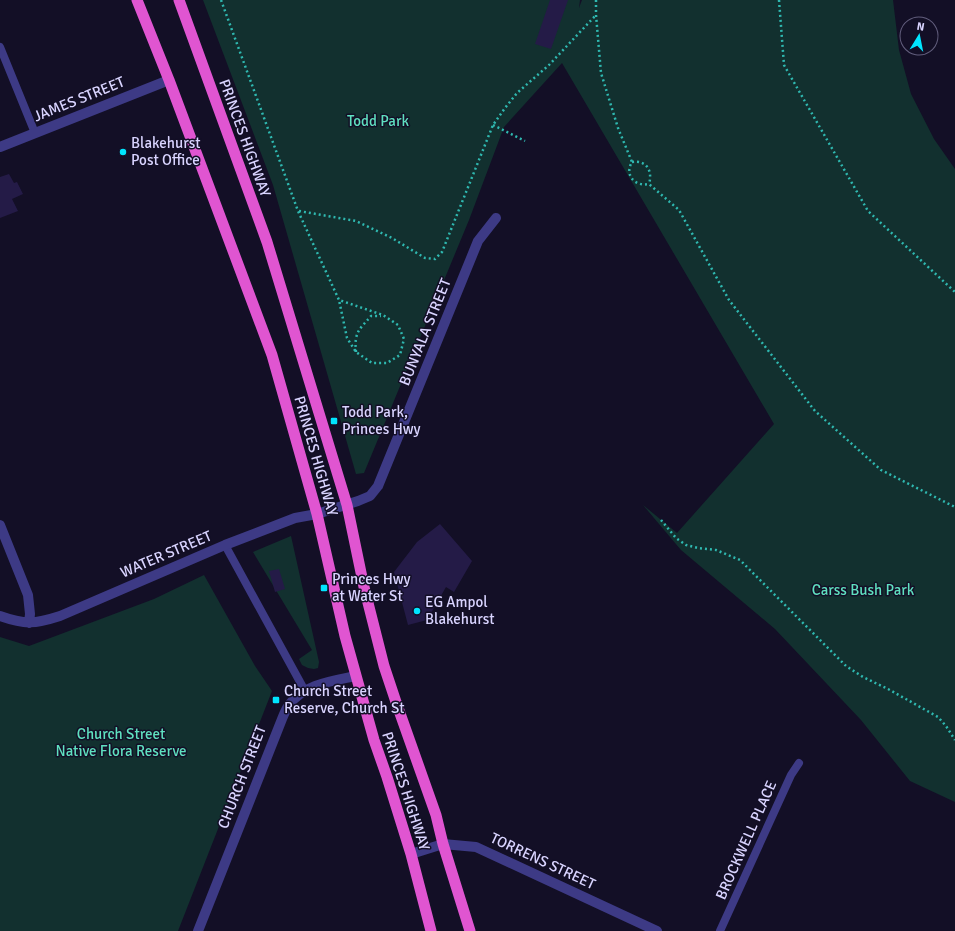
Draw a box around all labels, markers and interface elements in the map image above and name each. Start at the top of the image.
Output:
north arrow [899,16,939,56]
text: N [916,20,926,34]
street label: JAMES STREET [31,72,128,125]
street label: PRINCES HIGHWAY [215,77,275,200]
park label: Todd Park [347,112,409,130]
place label: Blakehurst Post Office [131,134,201,169]
marker: Blakehurst Post Office [118,147,128,157]
street label: BUNYALA STREET [395,275,455,388]
street label: PRINCES HIGHWAY [290,394,342,518]
place label: Todd Park, Princes Hwy [342,403,421,438]
marker: Todd Park, Princes Hwy [329,416,339,426]
street label: WATER STREET [118,526,215,581]
place label: Princes Hwy at Water St [332,570,411,605]
park label: Carss Bush Park [812,581,915,599]
marker: Princes Hwy at Water St [319,583,329,593]
place label: EG Ampol Blakehurst [425,593,495,628]
marker: EG Ampol Blakehurst [412,606,422,616]
place label: Church Street Reserve, Church St [284,682,405,717]
marker: Church Street Reserve, Church St [271,695,281,705]
street label: CHURCH STREET [214,722,270,831]
park label: Church Street Native Flora Reserve [55,725,187,760]
street label: PRINCES HIGHWAY [378,729,434,853]
street label: BROCKWELL PLACE [712,778,780,902]
street label: TORRENS STREET [488,829,599,893]

